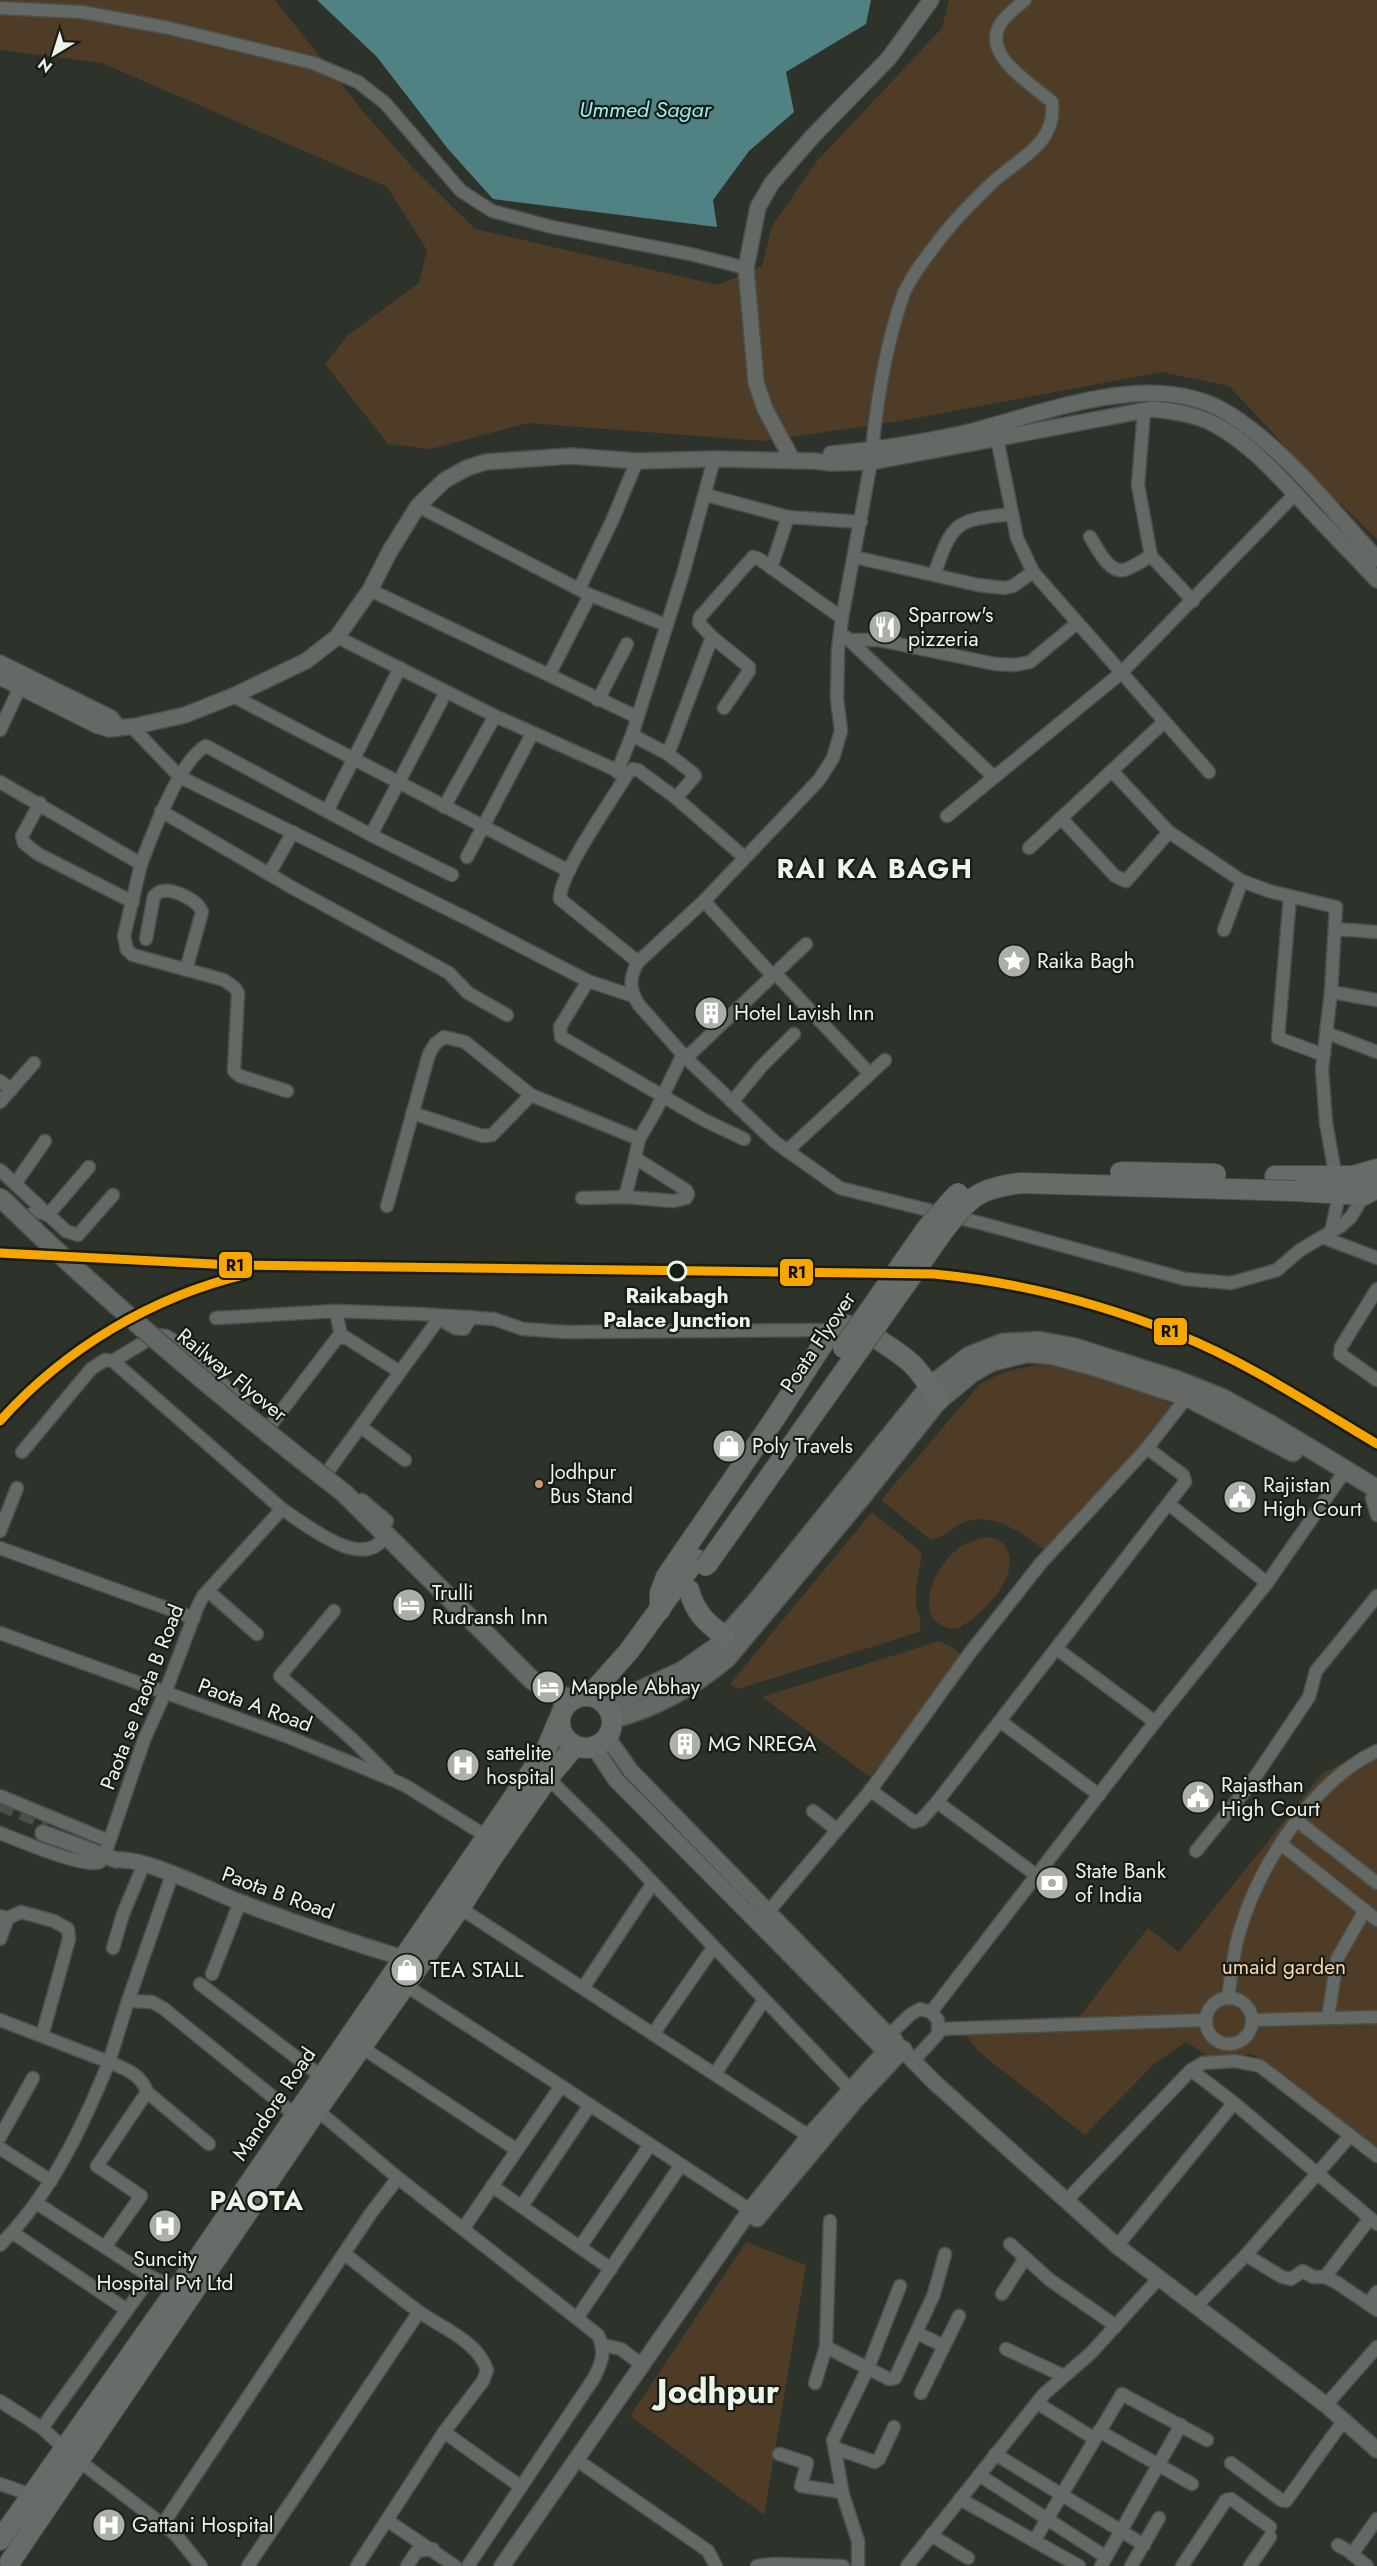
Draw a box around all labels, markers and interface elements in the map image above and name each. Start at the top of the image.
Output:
north arrow [24,24,84,84]
text: N [33,52,57,78]
water label: Ummed Sagar [579,93,713,125]
place label: Sparrow's pizzeria [908,600,993,654]
restaurant icon: Sparrow's pizzeria [867,609,903,645]
district label: RAI KA BAGH [776,849,974,888]
place icon: Raika Bagh [996,943,1032,979]
place label: Raika Bagh [1037,946,1135,976]
building icon: Hotel Lavish Inn [693,995,729,1031]
place label: Hotel Lavish Inn [734,998,875,1028]
line badge: R1 [218,1251,253,1279]
text: R1 [226,1254,244,1277]
line badge: R1 [779,1258,814,1287]
marker: Raikabagh Palace Junction [667,1261,687,1281]
text: R1 [788,1261,806,1284]
place label: Raikabagh Palace Junction [603,1281,751,1335]
street label: Poata Flyover [773,1285,863,1399]
line badge: R1 [1153,1317,1188,1346]
text: R1 [1161,1320,1179,1343]
street label: Railway Flyover [170,1321,294,1429]
shop icon: Poly Travels [711,1428,747,1464]
place label: Poly Travels [752,1431,853,1461]
place label: Jodhpur Bus Stand [547,1458,633,1511]
place label: Rajistan High Court [1263,1470,1362,1524]
marker: Jodhpur Bus Stand [533,1478,545,1490]
public building icon: Rajistan High Court [1222,1479,1258,1515]
place label: Trulli Rudransh Inn [432,1578,548,1632]
hotel icon: Trulli Rudransh Inn [391,1587,427,1623]
street label: Paota se Paota B Road [93,1600,191,1794]
hotel icon: Mapple Abhay [530,1669,566,1705]
street label: Paota A Road [194,1670,316,1740]
place label: Mapple Abhay [571,1672,701,1702]
building icon: MG NREGA [667,1726,703,1762]
place label: MG NREGA [708,1729,817,1759]
place label: sattelite hospital [486,1738,554,1792]
hospital icon: sattelite hospital [445,1747,481,1783]
place label: Rajasthan High Court [1221,1770,1320,1824]
public building icon: Rajasthan High Court [1180,1779,1216,1815]
place label: State Bank of India [1075,1856,1167,1910]
street label: Paota B Road [218,1859,338,1927]
bank icon: State Bank of India [1034,1865,1070,1901]
shop icon: TEA STALL [389,1952,425,1988]
park label: umaid garden [1222,1952,1346,1982]
place label: TEA STALL [430,1955,524,1985]
street label: Mandore Road [225,2041,323,2167]
district label: PAOTA [209,2181,305,2220]
hospital icon: Suncity Hospital Pvt Ltd [147,2208,183,2244]
place label: Suncity Hospital Pvt Ltd [96,2244,234,2298]
district label: Jodhpur [651,2368,780,2415]
hospital icon: Gattani Hospital [91,2507,127,2543]
place label: Gattani Hospital [132,2510,274,2540]

